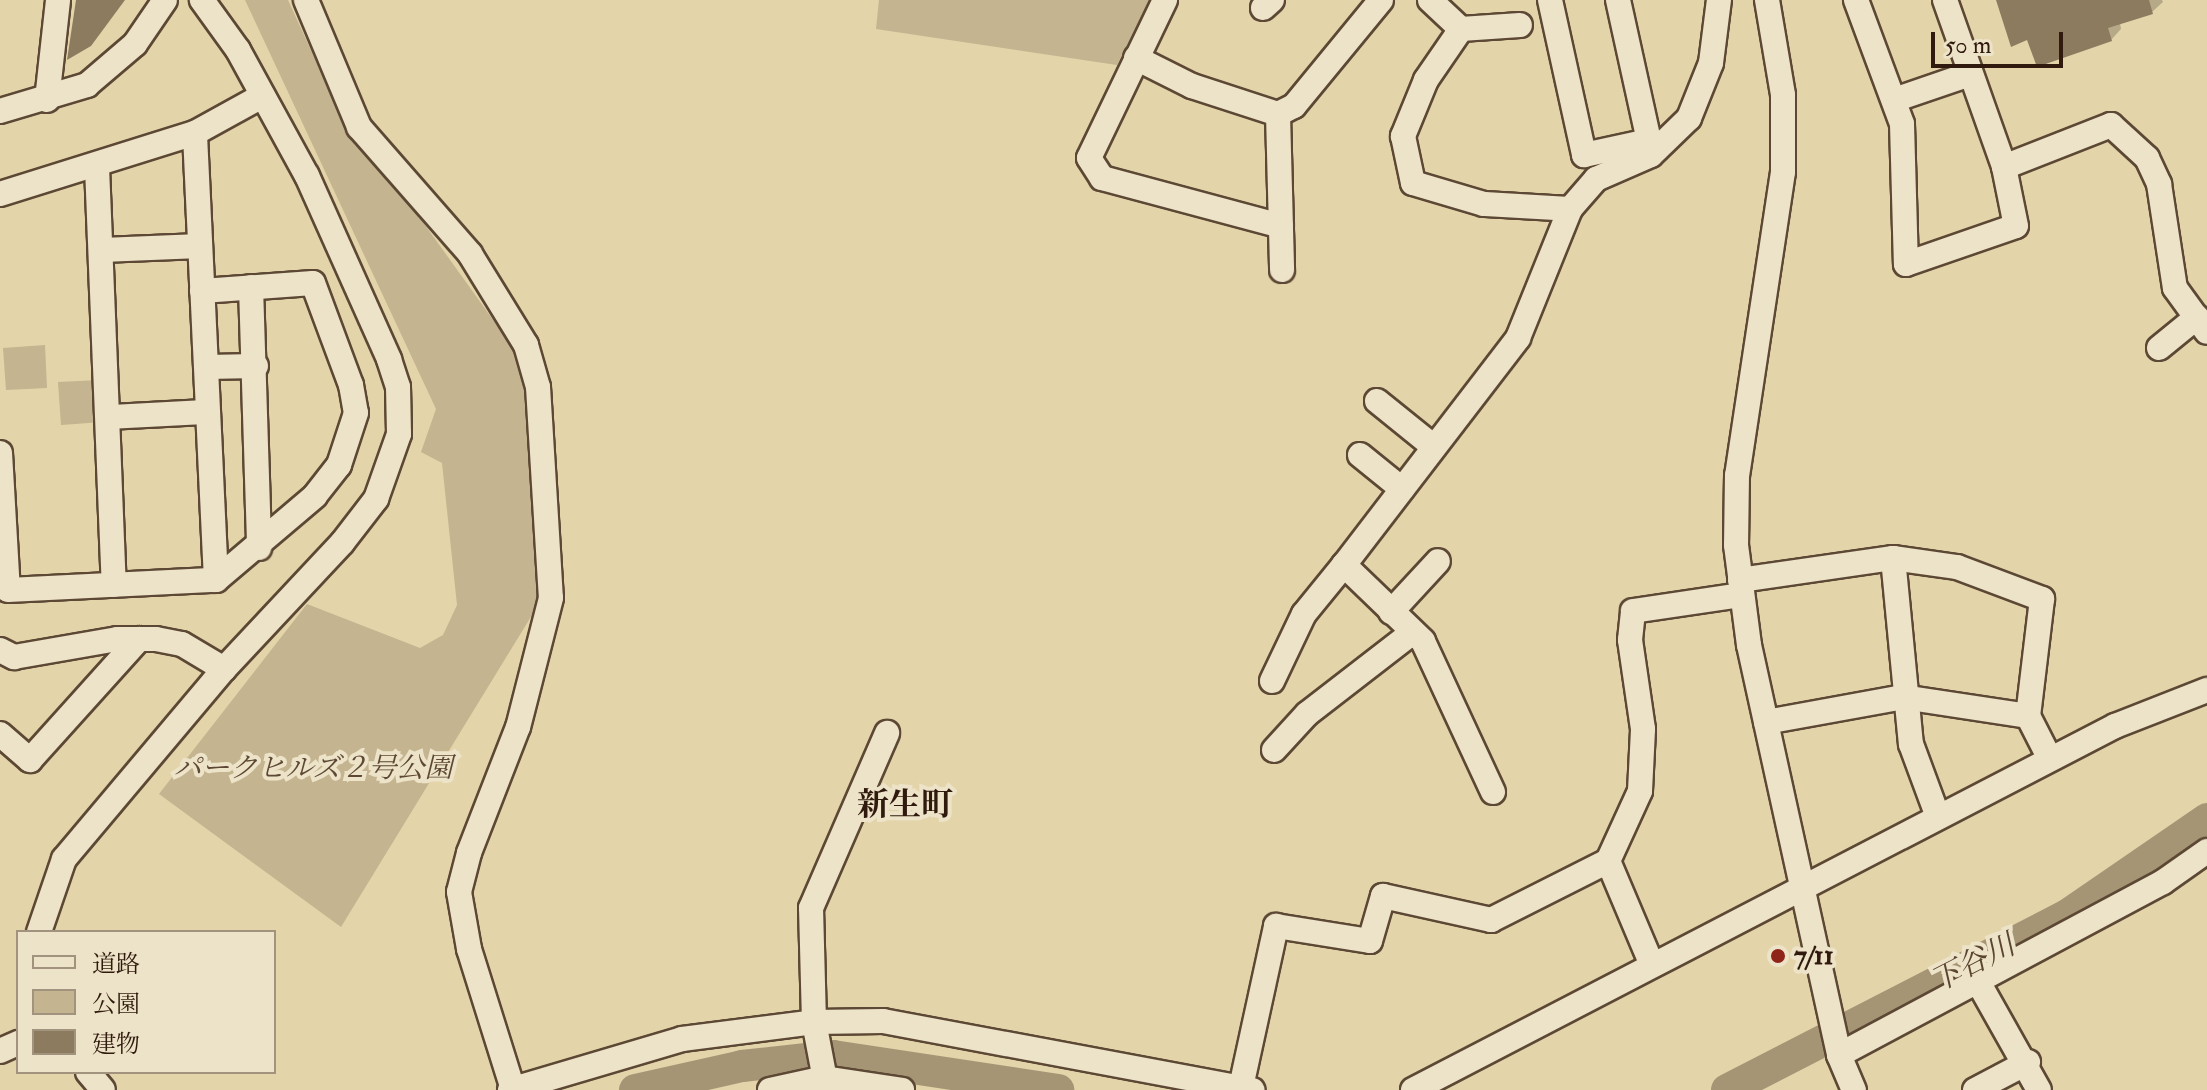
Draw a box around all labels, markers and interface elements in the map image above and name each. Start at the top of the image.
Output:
scale bar [1935,16,2067,66]
text: 50 m [1945,30,1991,61]
park label: パークヒルズ２号公園 [173,752,453,786]
district label: 新生町 [857,786,953,824]
water label: 下谷川 [1925,928,2021,1000]
legend [16,930,276,1074]
place label: 7/11 [1794,939,1834,973]
marker: 7/11 [1769,947,1787,965]
text: 道路 [92,949,140,980]
text: 公園 [92,989,140,1020]
text: 建物 [92,1029,140,1060]

